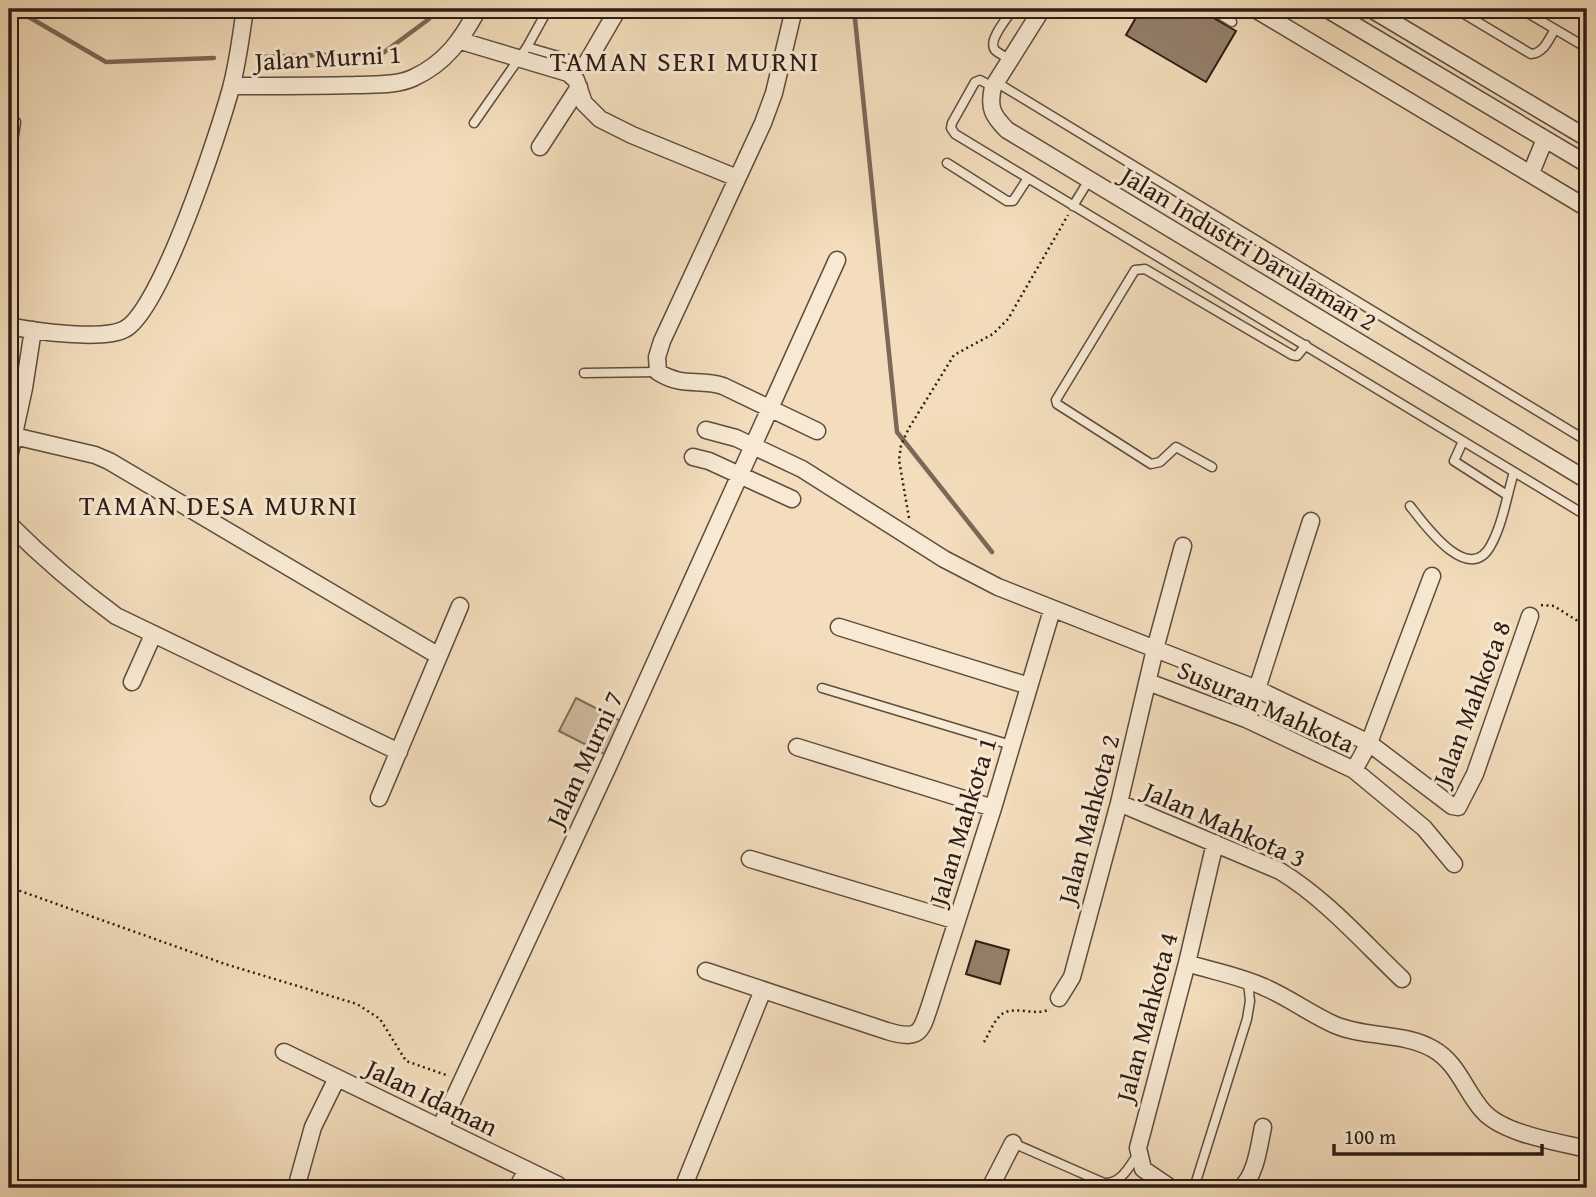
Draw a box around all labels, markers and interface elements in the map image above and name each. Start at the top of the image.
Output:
street label: Jalan Murni 1 [251,34,402,80]
district label: TAMAN SERI MURNI [550,40,820,81]
street label: Jalan Industri Darulaman 2 [1111,154,1385,340]
district label: TAMAN DESA MURNI [79,484,359,525]
street label: Jalan Mahkota 8 [1420,615,1520,794]
street label: Susuran Mahkota [1171,650,1361,763]
street label: Jalan Murni 7 [534,684,633,836]
street label: Jalan Mahkota 2 [1046,730,1129,911]
street label: Jalan Mahkota 1 [917,732,1006,913]
street label: Jalan Mahkota 3 [1135,770,1313,877]
street label: Jalan Mahkota 4 [1104,928,1187,1109]
street label: Jalan Idaman [357,1047,505,1146]
scale bar [1334,1113,1542,1157]
text: 100 m [1344,1121,1396,1152]

